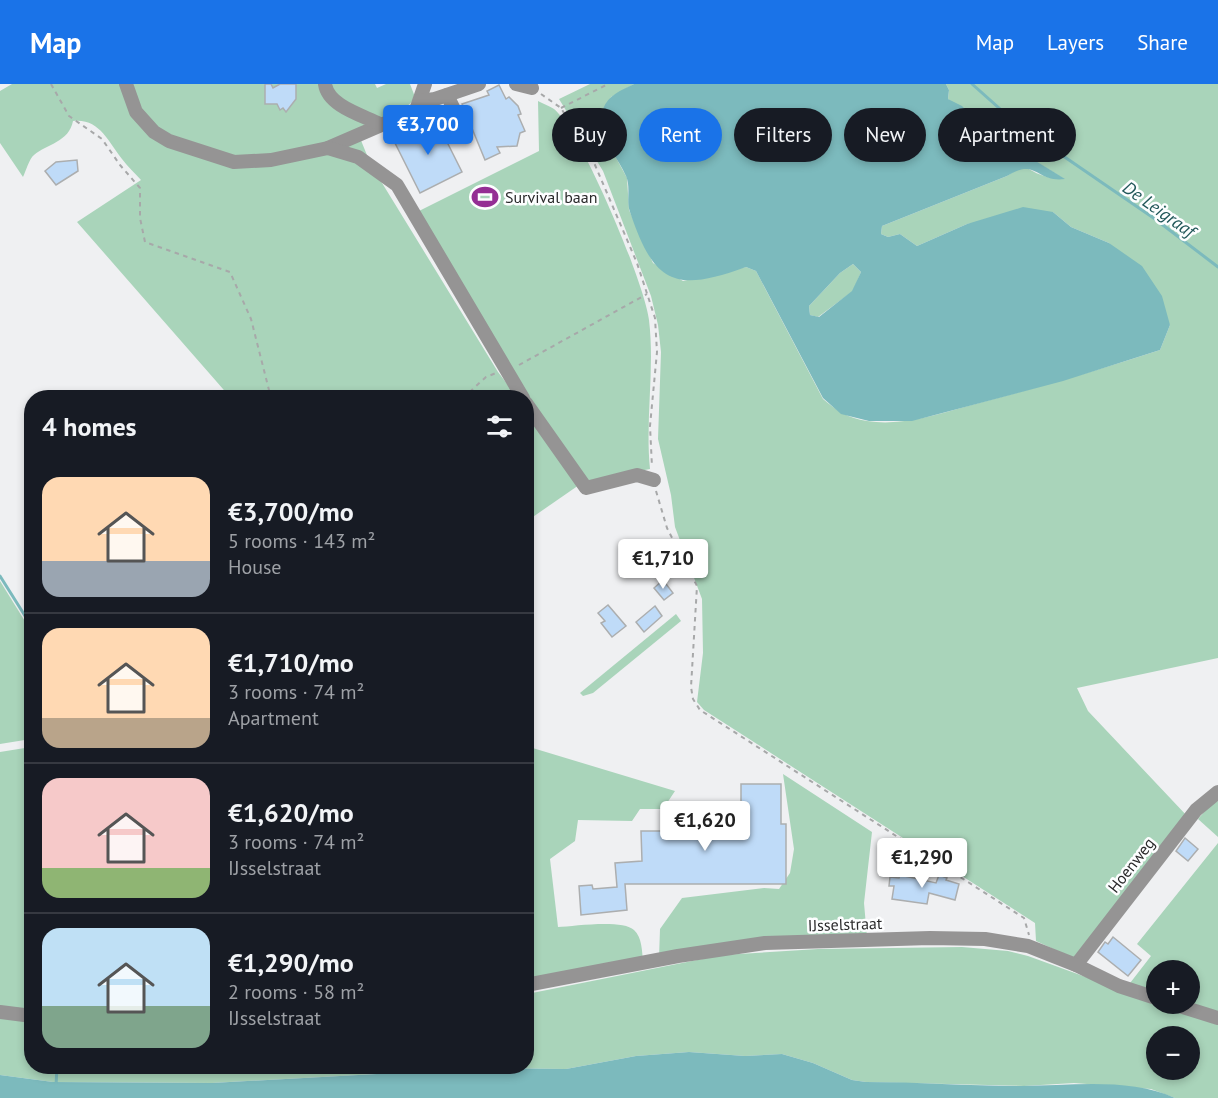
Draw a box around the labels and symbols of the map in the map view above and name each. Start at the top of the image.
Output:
pin: €3,700 [379,105,477,156]
water label: De Leigraaf [1118,176,1202,244]
sports icon: Survival baan [470,182,500,212]
place label: Survival baan [505,187,597,207]
pin: €1,710 [614,539,712,590]
pin: €1,620 [656,801,754,852]
street label: Hoenweg [1103,833,1159,897]
pin: €1,290 [873,838,971,889]
street label: IJsselstraat [807,913,883,935]

